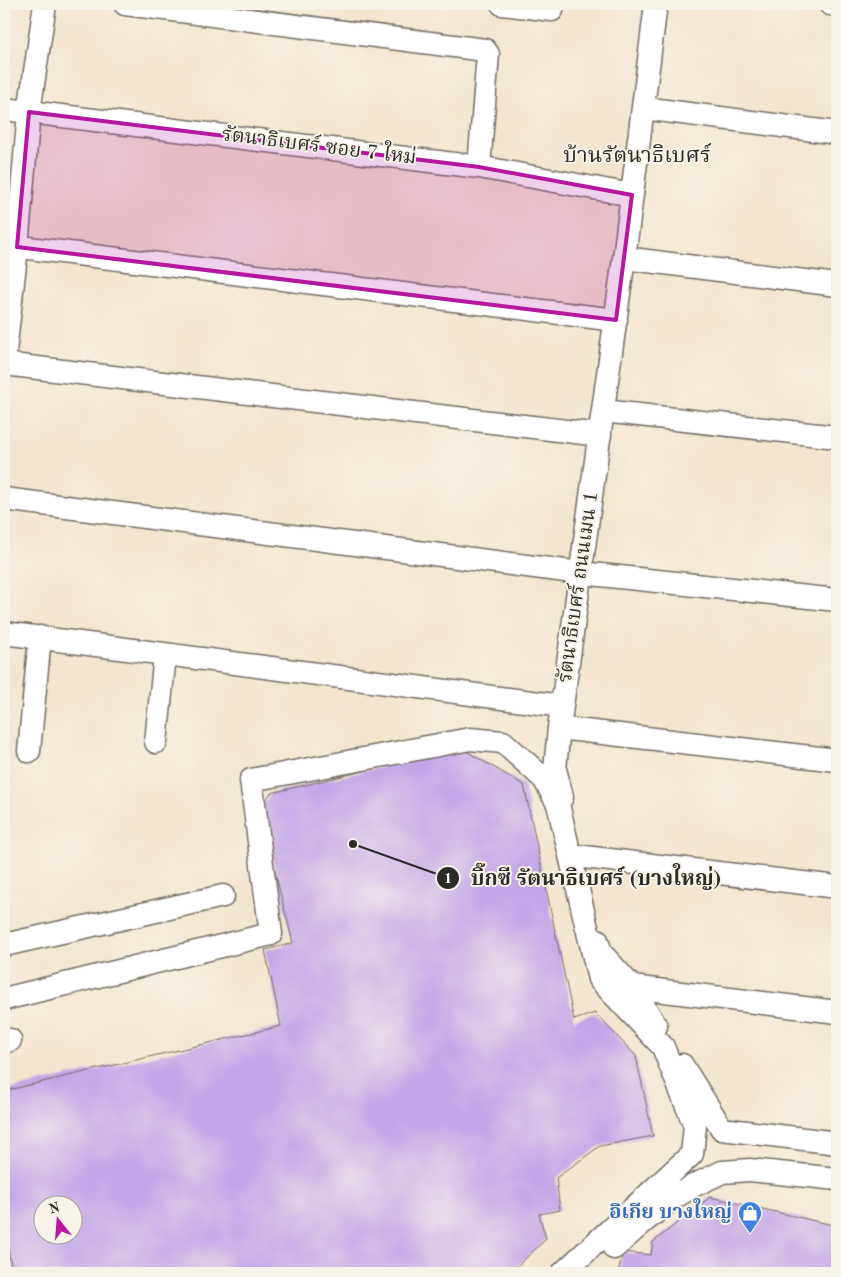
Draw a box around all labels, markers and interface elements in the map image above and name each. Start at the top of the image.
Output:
street label: รัตนาธิเบศร์ ซอย 7 ใหม่ [221,120,418,169]
district label: บ้านรัตนาธิเบศร์ [563,142,711,167]
street label: รัตนาธิเบศร์ ถนนเมน 1 [553,490,602,684]
callout: บิ๊กซี รัตนาธิเบศร์ (บางใหญ่) [436,860,732,896]
text: บิ๊กซี รัตนาธิเบศร์ (บางใหญ่) [471,862,721,890]
text: 1 [444,872,452,887]
north arrow [32,1194,82,1244]
place label: อิเกีย บางใหญ่ [609,1198,732,1223]
text: N [47,1200,62,1217]
shop icon: อิเกีย บางใหญ่ [737,1200,763,1234]

